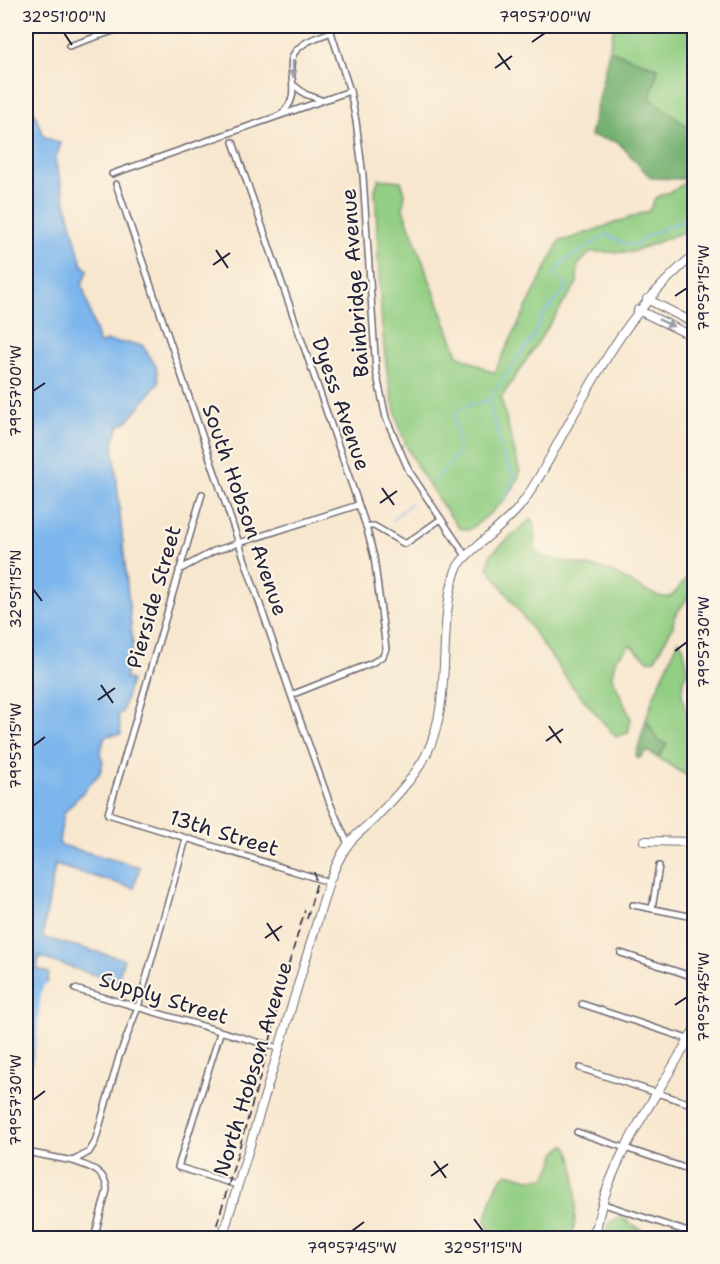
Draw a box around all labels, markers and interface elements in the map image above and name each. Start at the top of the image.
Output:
text: 32°51'00"N [22,7,106,27]
text: 79°57'00"W [499,7,591,27]
one-way arrow [288,60,298,79]
street label: Bainbridge Avenue [334,187,376,379]
text: 79°57'15"W [694,245,714,331]
one-way arrow [658,319,675,328]
street label: Dyess Avenue [305,334,377,474]
text: 79°57'00"W [6,345,26,437]
street label: South Hobson Avenue [196,400,294,620]
street label: Pierside Street [120,522,188,672]
text: 32°51'15"N [6,549,26,629]
text: 79°57'30"W [694,596,714,688]
text: 79°57'15"W [6,703,26,789]
street label: 13th Street [166,803,282,863]
text: 79°57'45"W [694,952,714,1042]
street label: North Hobson Avenue [207,958,299,1180]
street label: Supply Street [96,965,232,1031]
text: 79°57'30"W [6,1054,26,1146]
text: 79°57'45"W [307,1238,397,1258]
text: 32°51'15"N [443,1238,523,1258]

